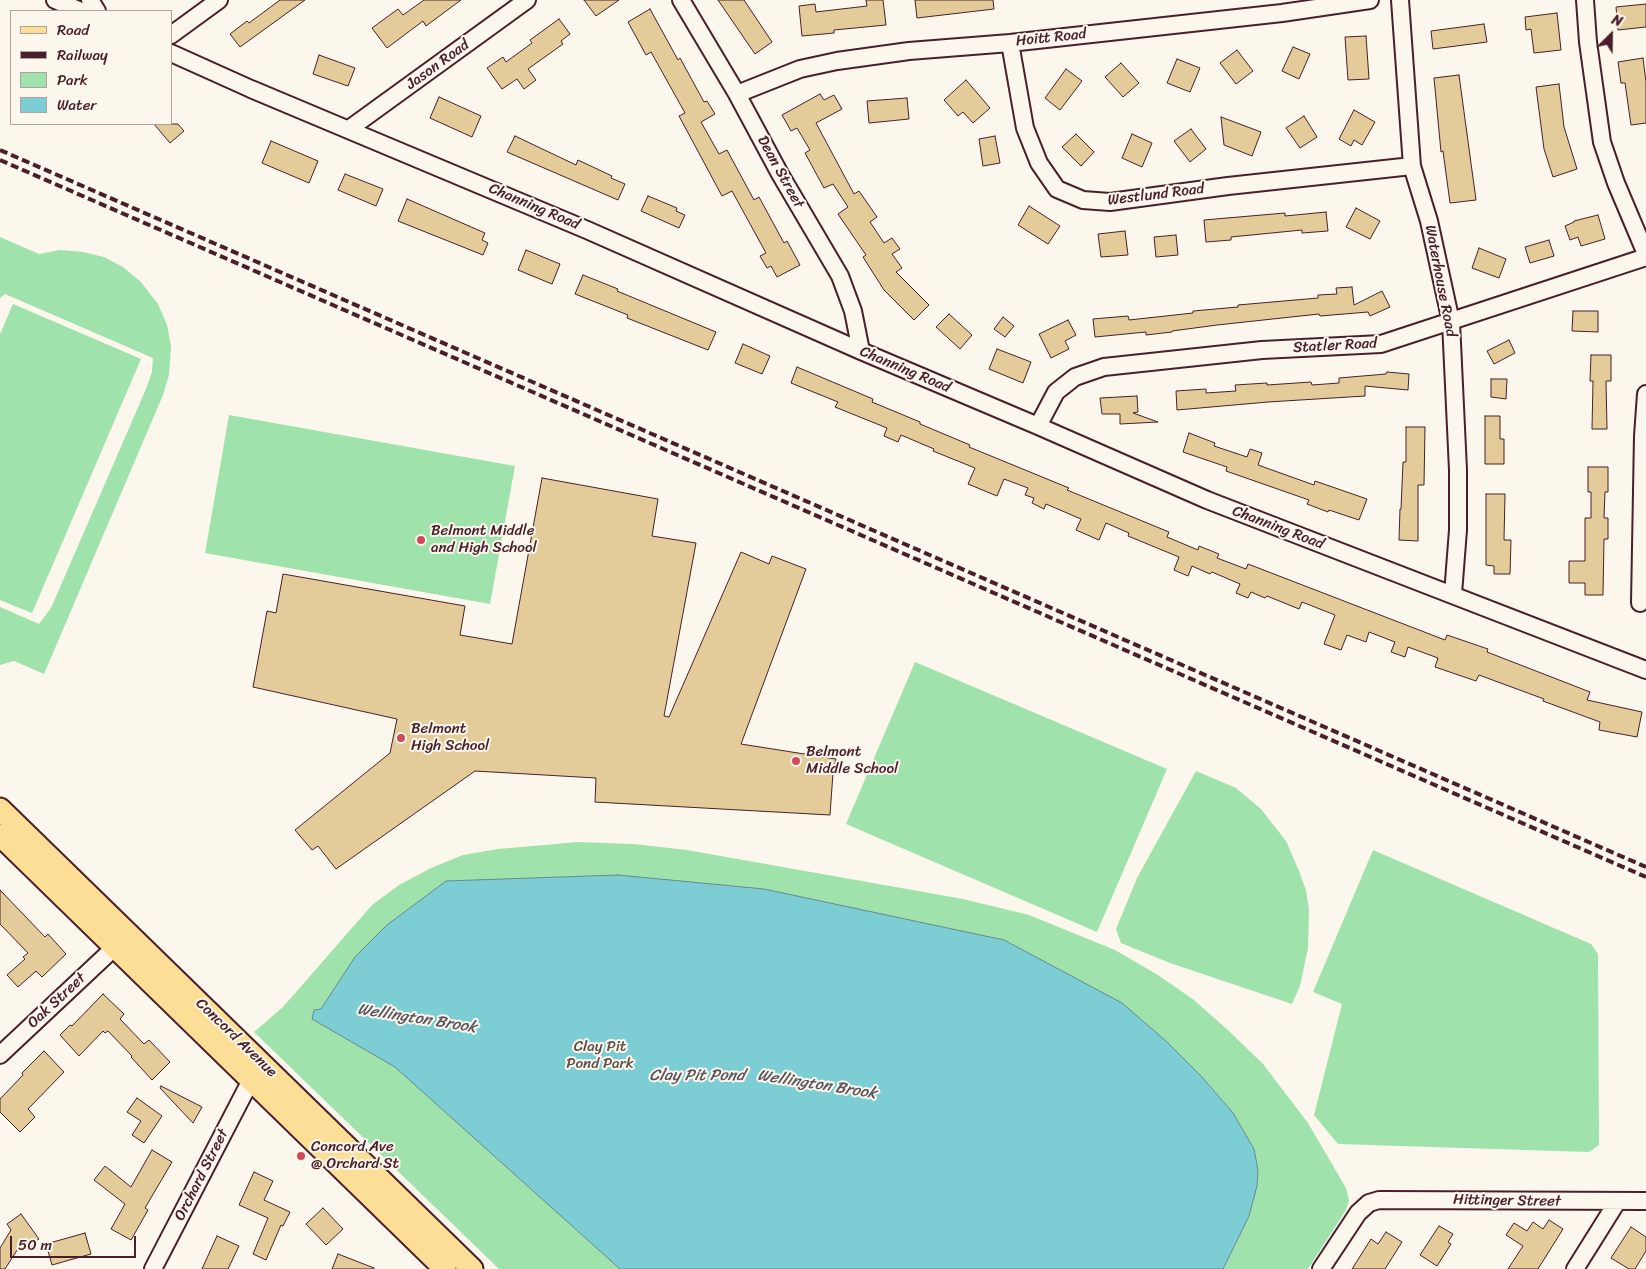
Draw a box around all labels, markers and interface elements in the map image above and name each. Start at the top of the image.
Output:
text: N [1608,7,1626,34]
legend [10,10,172,125]
north arrow [1586,10,1636,60]
text: Road [57,17,89,43]
street label: Hoitt Road [1015,25,1087,51]
street label: Jason Road [403,36,473,94]
text: Railway [57,42,108,68]
text: Park [57,67,88,93]
text: Water [57,92,97,118]
street label: Dean Street [753,133,807,211]
street label: Channing Road [486,180,582,234]
street label: Westlund Road [1107,180,1205,210]
street label: Waterhouse Road [1420,224,1460,338]
street label: Statler Road [1292,335,1378,357]
street label: Channing Road [857,343,953,397]
street label: Channing Road [1230,502,1326,554]
place label: Belmont Middle and High School [431,522,537,557]
marker: Belmont Middle and High School [415,534,427,546]
place label: Belmont High School [411,720,489,755]
marker: Belmont High School [395,732,407,744]
place label: Belmont Middle School [806,743,898,778]
marker: Belmont Middle School [790,755,802,767]
street label: Oak Street [24,970,90,1032]
street label: Concord Avenue [192,995,280,1081]
water label: Wellington Brook [356,1000,478,1038]
park label: Clay Pit Pond Park [566,1038,634,1073]
water label: Clay Pit Pond [649,1066,745,1086]
water label: Wellington Brook [756,1066,878,1104]
street label: Orchard Street [171,1126,233,1224]
place label: Concord Ave @ Orchard St [311,1138,399,1173]
marker: Concord Ave @ Orchard St [295,1150,307,1162]
street label: Hittinger Street [1453,1191,1561,1211]
scale bar [12,1226,139,1258]
text: 50 m [18,1232,52,1258]

